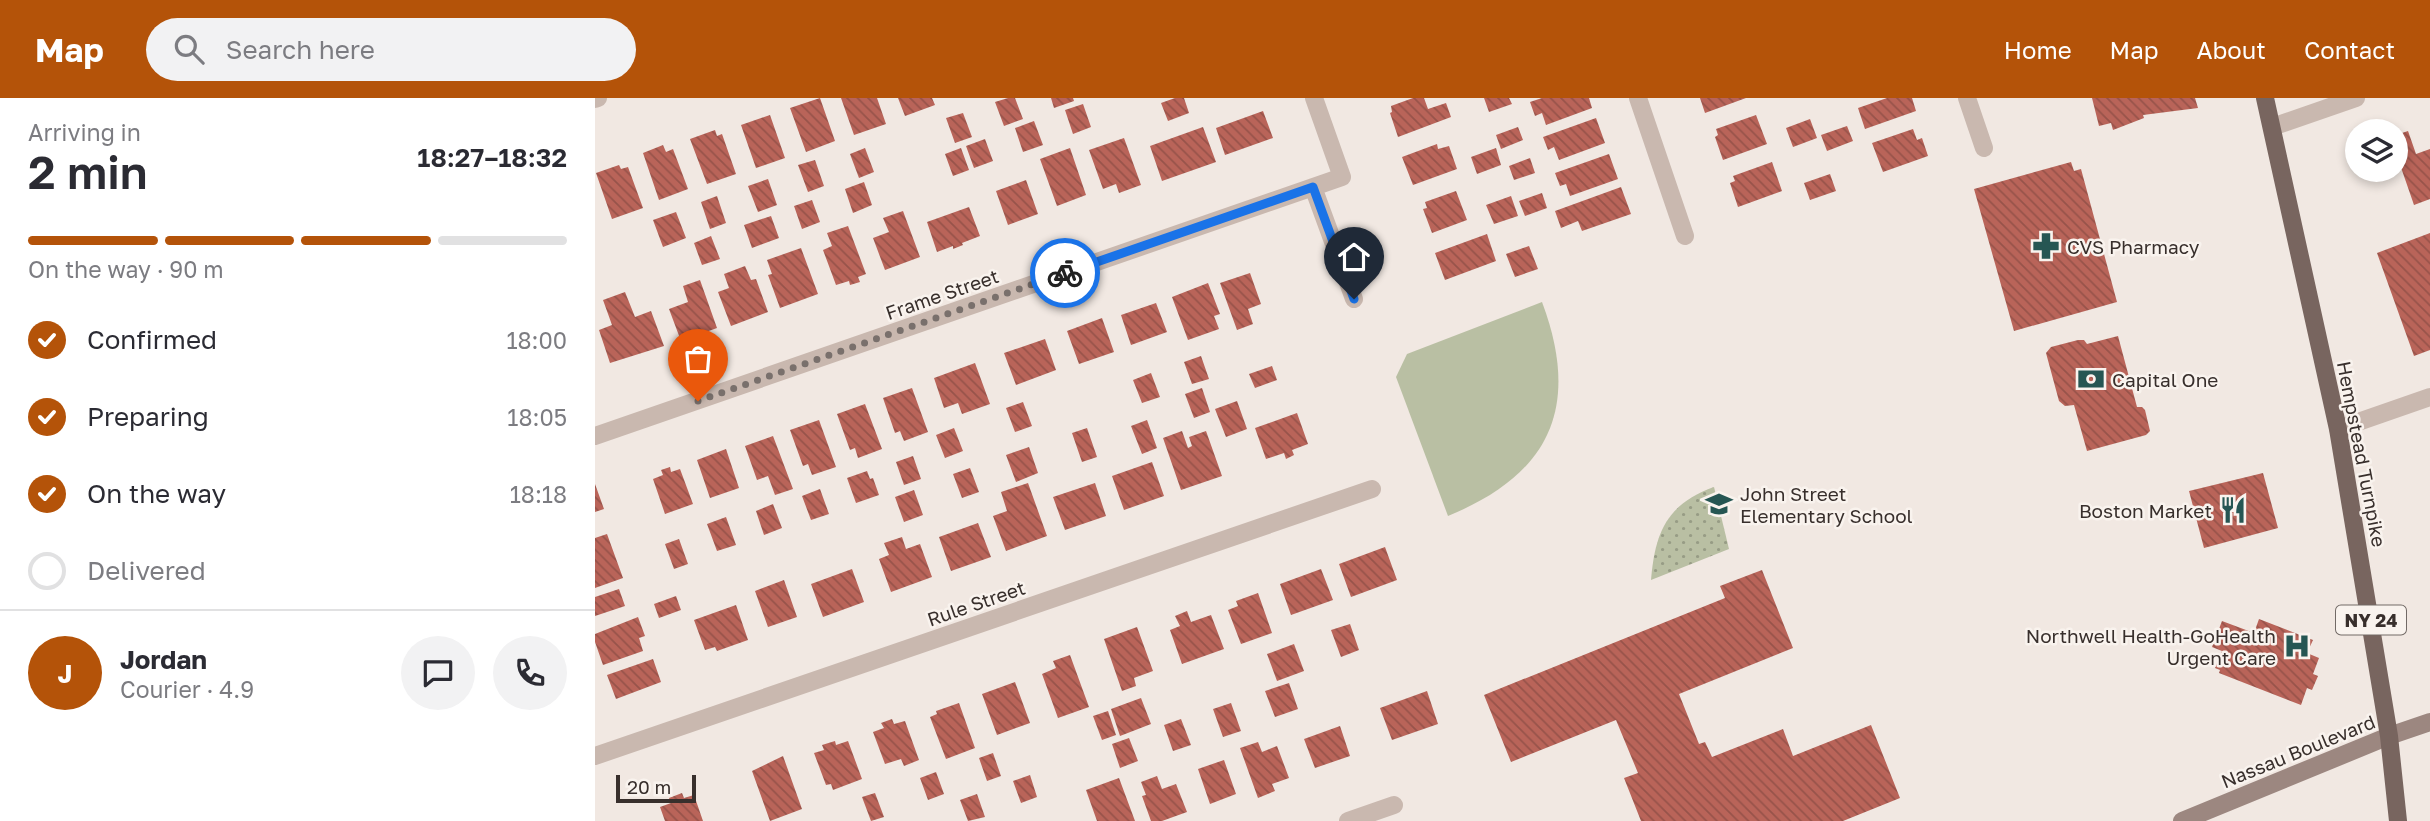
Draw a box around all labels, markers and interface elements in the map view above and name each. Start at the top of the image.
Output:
search box [146,18,636,81]
text: Map [35,30,104,69]
icon: search [170,30,208,68]
text: Search here [226,34,375,65]
text: Home [2004,35,2072,64]
text: Map [2110,35,2159,64]
text: About [2197,35,2266,64]
text: Contact [2304,35,2395,64]
text: Arriving in [28,118,141,146]
map controls [2345,119,2408,182]
button: layers [2345,119,2408,182]
text: 18:27–18:32 [417,142,567,173]
text: 2 min [28,144,148,199]
pin [1324,227,1384,299]
pharmacy icon: CVS Pharmacy [2031,231,2061,261]
place label: CVS Pharmacy [2067,235,2200,258]
courier [1030,238,1100,308]
icon: home [1335,238,1373,276]
icon: bike [1046,254,1084,292]
text: On the way · 90 m [28,255,224,283]
street label: Frame Street [882,264,1002,324]
icon: check [28,321,66,359]
text: Confirmed [87,324,217,355]
text: 18:00 [506,326,567,354]
pin [668,329,728,401]
icon: bag [679,340,717,378]
street label: Hempstead Turnpike [2333,359,2391,549]
bank icon: Capital One [2076,364,2106,394]
place label: Capital One [2112,368,2218,391]
icon: check [28,398,66,436]
text: Preparing [87,401,209,432]
text: 18:05 [507,403,567,431]
icon: check [28,475,66,513]
text: On the way [87,478,226,509]
text: 18:18 [510,480,567,508]
place label: John Street Elementary School [1740,482,1913,527]
school or university icon: John Street Elementary School [1704,489,1734,519]
restaurant icon: Boston Market [2218,495,2248,525]
place label: Boston Market [2079,499,2212,522]
text: Delivered [87,555,206,586]
street label: Rule Street [924,576,1028,630]
road number: NY 24 [2336,606,2406,634]
place label: Northwell Health-GoHealth Urgent Care [2026,624,2276,669]
hospital icon: Northwell Health-GoHealth Urgent Care [2282,631,2312,661]
button: chat [401,636,475,710]
button: phone [493,636,567,710]
text: Jordan [120,644,207,675]
text: J [58,658,72,689]
text: Courier · 4.9 [120,675,254,703]
street label: Nassau Boulevard [2218,710,2378,792]
scale bar [616,772,697,804]
text: 20 m [627,775,671,798]

